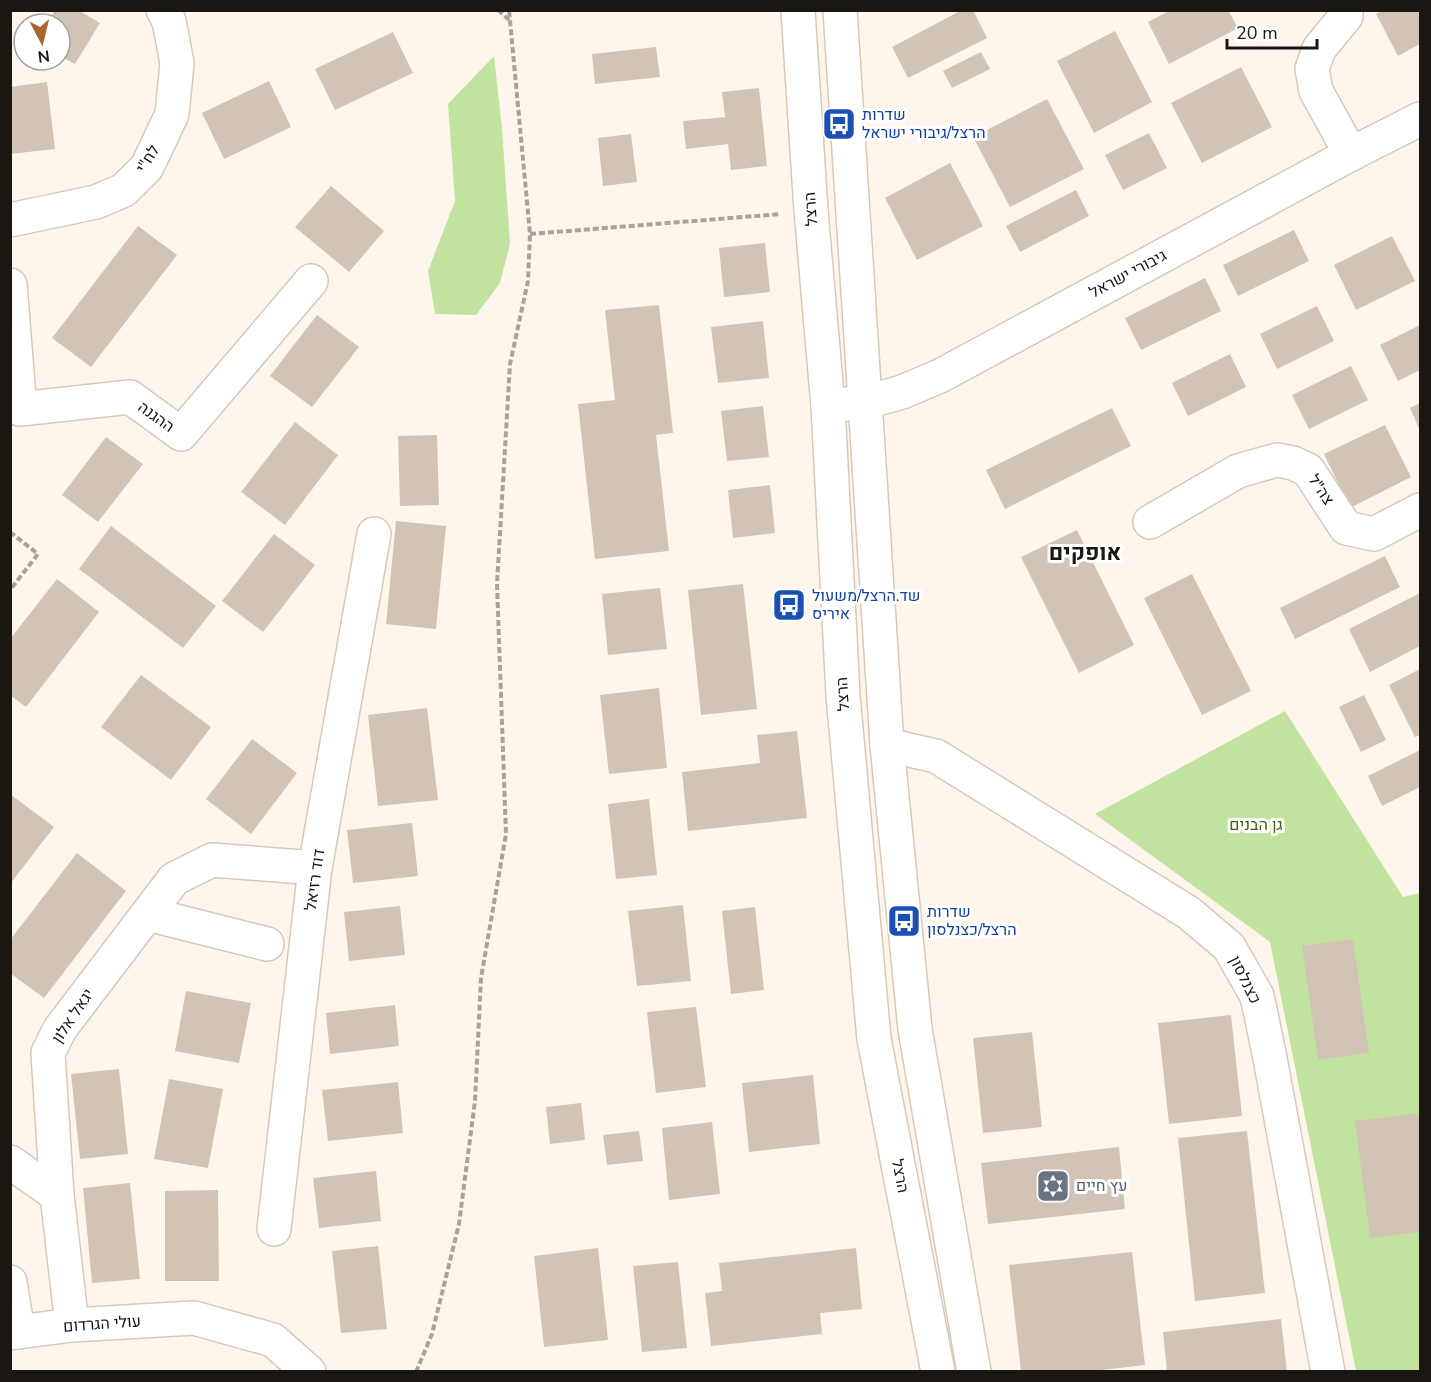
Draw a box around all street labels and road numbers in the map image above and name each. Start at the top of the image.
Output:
street label: לח"י [131,141,165,177]
street label: הרצל [799,191,823,227]
street label: גיבורי ישראל [1085,244,1171,304]
street label: ההגנה [133,396,179,438]
street label: צה"ל [1303,470,1339,510]
street label: הרצל [831,676,855,712]
street label: דוד רזיאל [300,848,330,912]
street label: כצנלסון [1224,952,1266,1008]
street label: יגאל אלון [47,984,99,1048]
street label: הרצל [886,1157,914,1195]
street label: עולי הגרדום [62,1310,142,1338]

